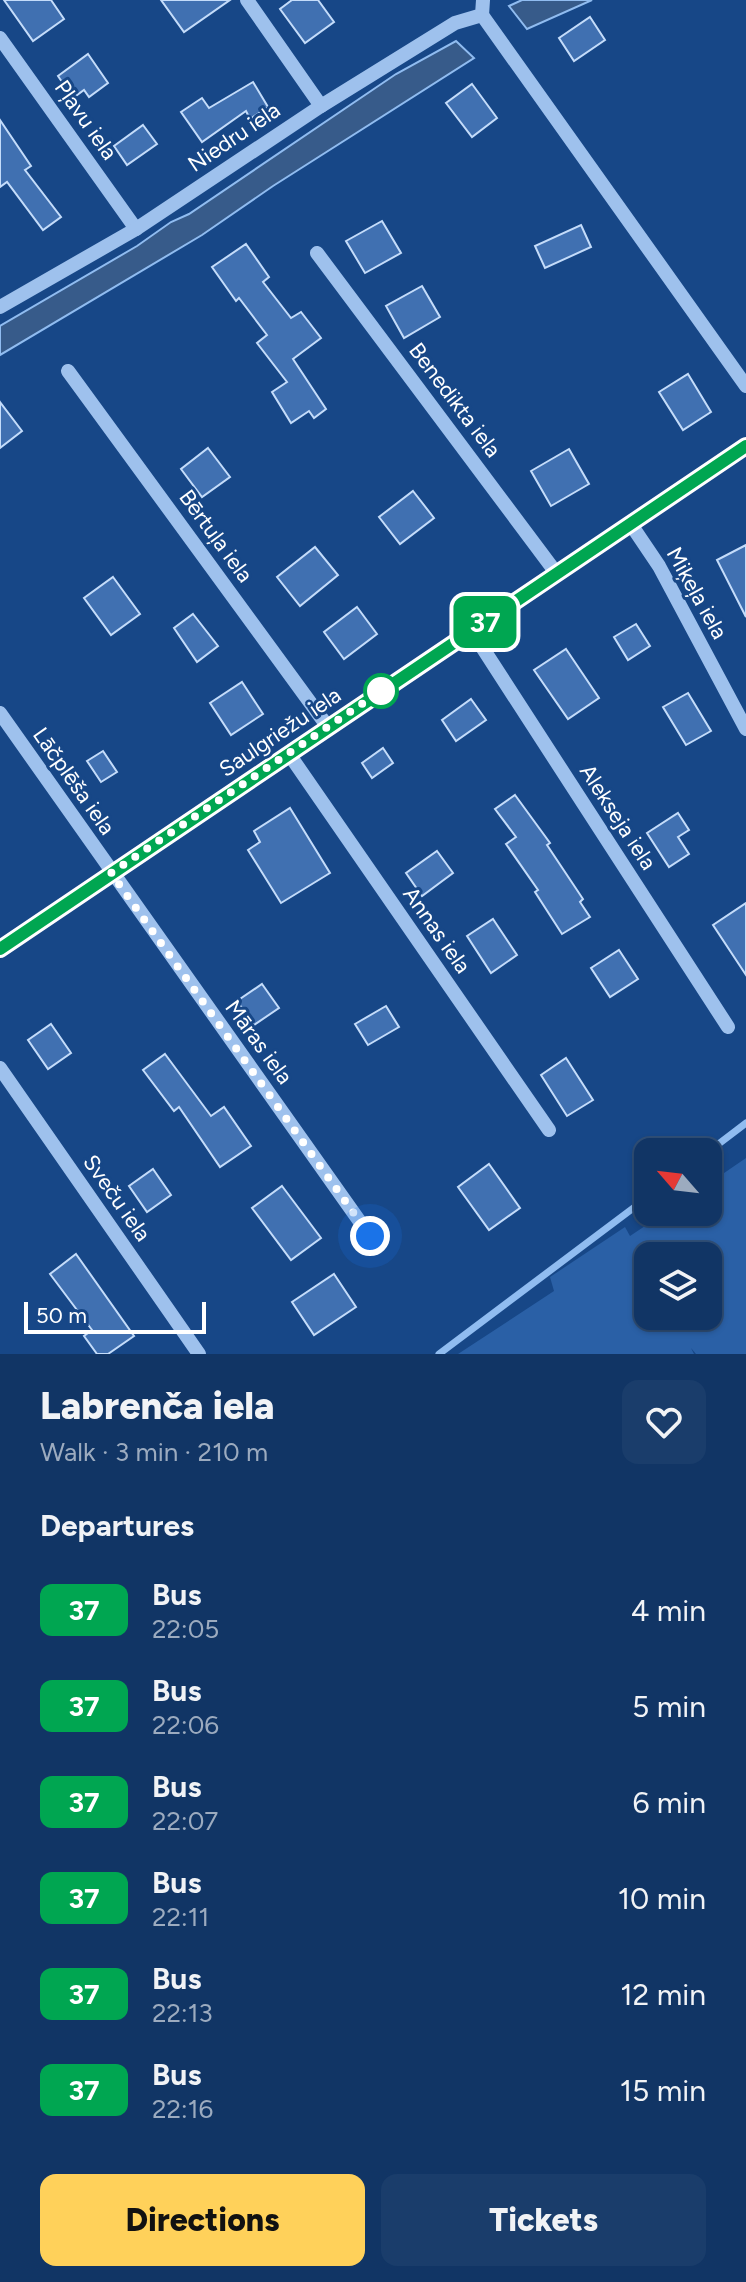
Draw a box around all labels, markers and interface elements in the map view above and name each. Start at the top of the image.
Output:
street label: Pļavu iela [49,75,123,165]
street label: Niedru iela [183,96,285,178]
street label: Benedikta iela [403,337,507,463]
street label: Bērtuļa iela [173,484,259,588]
street label: Miķeļa iela [661,542,733,644]
line badge: 37 [449,596,521,648]
text: 37 [469,605,501,639]
unlabelled marker [364,674,398,708]
street label: Saulgriežu iela [214,681,346,783]
street label: Lāčplēša iela [27,722,121,840]
street label: Alekseja iela [574,759,662,875]
street label: Annas iela [397,881,477,979]
street label: Māras iela [219,995,299,1089]
north arrow [634,1138,722,1226]
map controls [634,1138,722,1330]
street label: Sveču iela [77,1150,157,1246]
your location [350,1216,390,1256]
button: layers [634,1242,722,1330]
scale bar [24,1298,206,1334]
text: 50 m [36,1302,87,1329]
button: heart [622,1380,706,1464]
text: Labrenča iela [40,1383,275,1429]
text: Walk · 3 min · 210 m [40,1436,268,1468]
text: Departures [40,1507,194,1544]
text: Bus [152,1576,201,1613]
text: 4 min [631,1592,706,1629]
text: 37 [68,1593,100,1627]
text: 22:05 [152,1613,219,1645]
text: Bus [152,1672,201,1709]
text: 5 min [632,1688,706,1725]
text: 37 [68,1689,100,1723]
text: 22:06 [152,1709,219,1741]
text: Bus [152,1768,201,1805]
text: 6 min [632,1784,706,1821]
text: 37 [68,1785,100,1819]
text: 22:07 [152,1805,218,1837]
text: Bus [152,1864,201,1901]
text: 10 min [618,1880,706,1917]
text: 37 [68,1881,100,1915]
text: 22:11 [152,1901,209,1933]
text: Bus [152,1960,201,1997]
text: 12 min [620,1976,706,2013]
text: 37 [68,1977,100,2011]
text: 22:13 [152,1997,213,2029]
text: Bus [152,2056,201,2093]
text: 15 min [620,2072,706,2109]
text: 37 [68,2073,100,2107]
text: 22:16 [152,2093,213,2125]
button: Directions [40,2174,365,2266]
button: Tickets [381,2174,706,2266]

